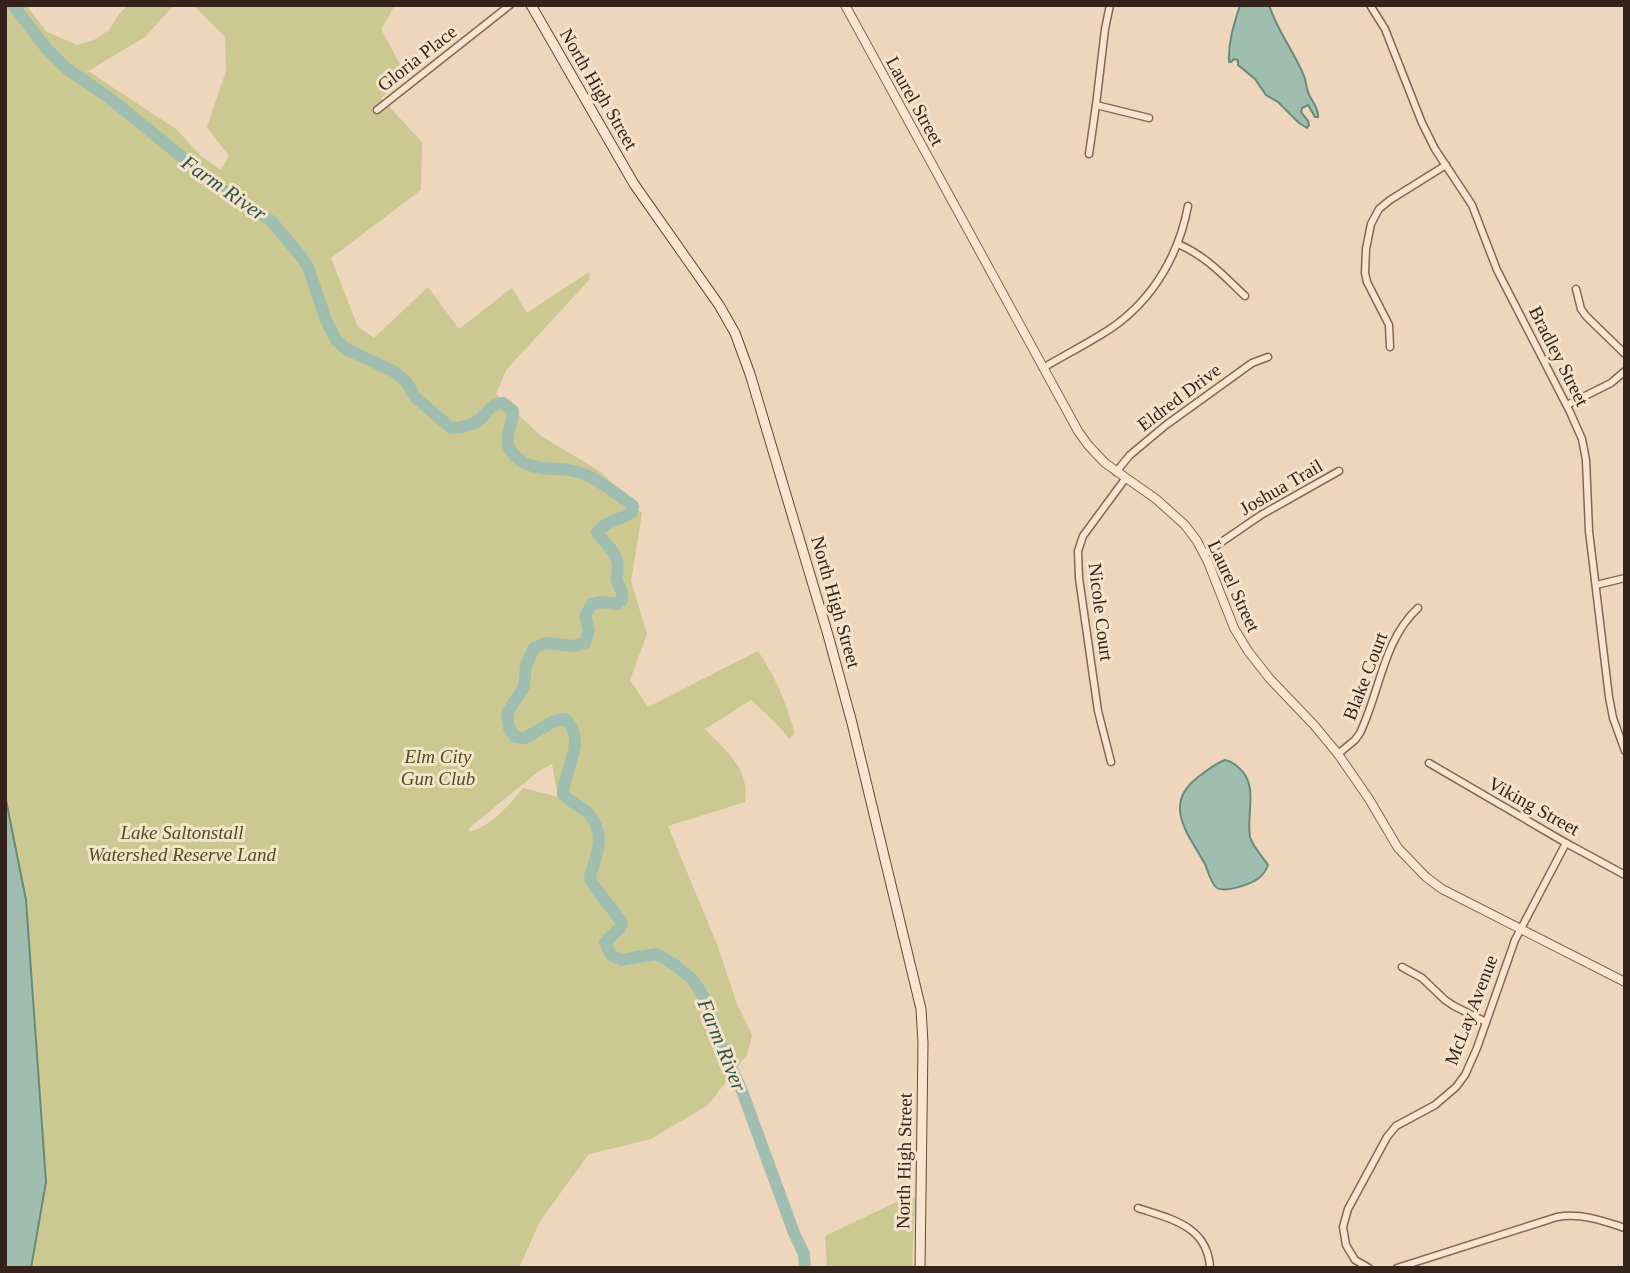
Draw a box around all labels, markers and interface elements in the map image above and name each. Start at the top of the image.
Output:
street label: Gloria Place [373,21,461,95]
street label: North High Street [556,25,642,154]
street label: Laurel Street [882,53,948,150]
water label: Farm River [176,150,271,226]
street label: Bradley Street [1525,303,1593,410]
street label: Eldred Drive [1133,359,1225,435]
street label: Joshua Trail [1236,455,1326,519]
street label: North High Street [807,534,865,671]
street label: Laurel Street [1204,537,1265,636]
street label: Nicole Court [1085,562,1118,663]
street label: Blake Court [1339,628,1392,723]
park label: Elm City Gun Club [401,746,475,789]
street label: Viking Street [1485,772,1584,840]
park label: Lake Saltonstall Watershed Reserve Land [88,822,277,865]
street label: McLay Avenue [1440,952,1502,1068]
water label: Farm River [692,994,752,1095]
street label: North High Street [892,1092,916,1229]

